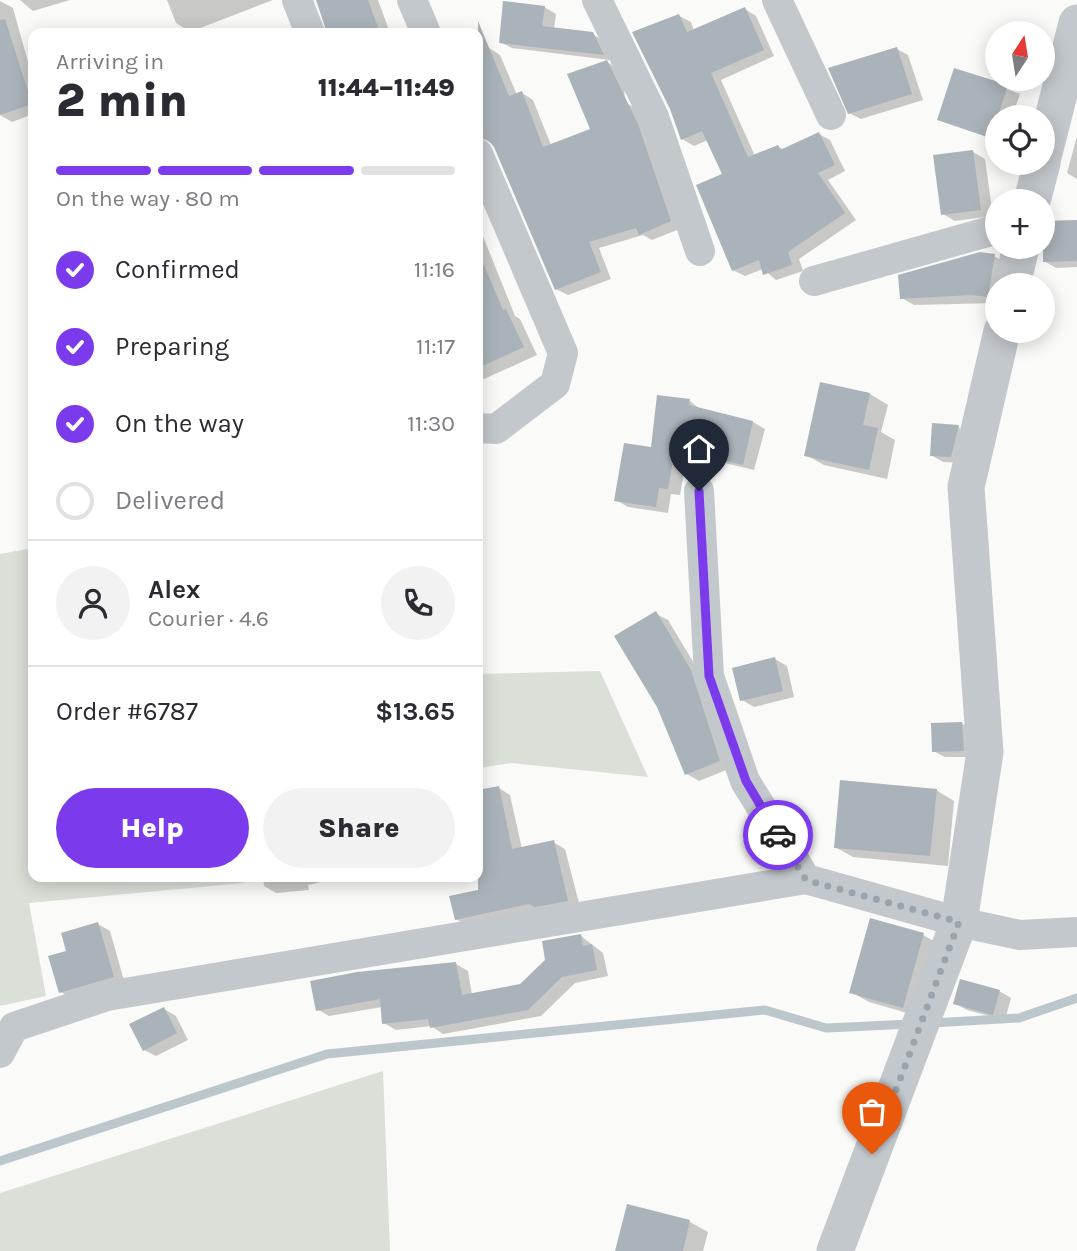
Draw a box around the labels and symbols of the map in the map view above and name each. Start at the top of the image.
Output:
north arrow [985,21,1055,91]
pin [669,419,729,491]
courier [743,800,813,870]
pin [842,1082,902,1154]

